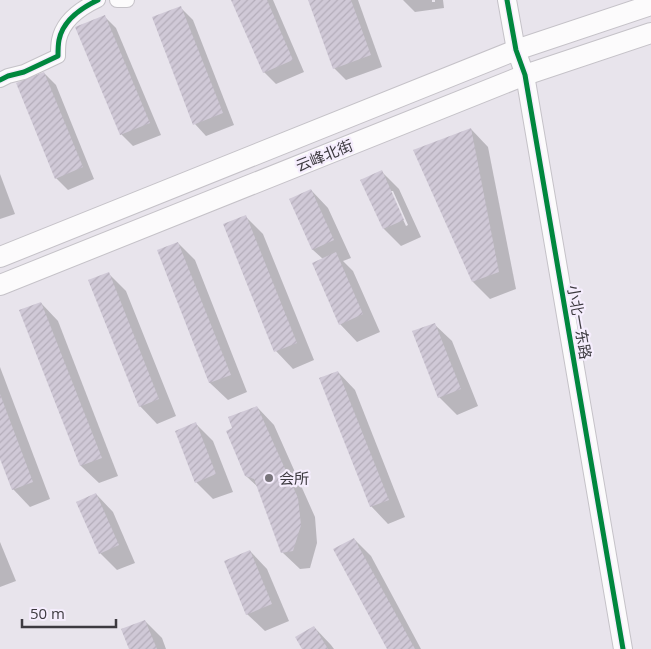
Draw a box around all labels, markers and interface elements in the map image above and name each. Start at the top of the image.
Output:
street label: 云峰北街 [292,134,356,176]
street label: 小北一东路 [564,283,596,361]
place label: 会所 [279,468,309,488]
marker: 会所 [263,472,275,484]
scale bar [22,596,116,628]
text: 50 m [30,603,65,623]

